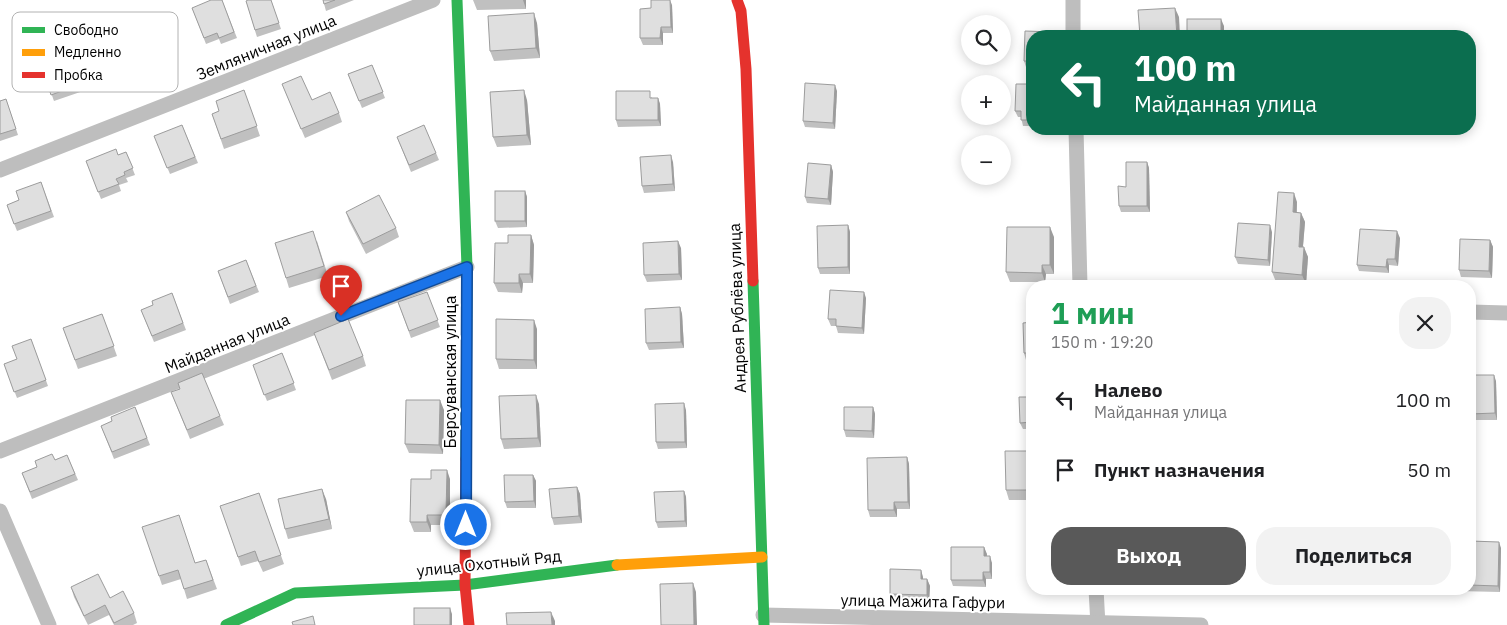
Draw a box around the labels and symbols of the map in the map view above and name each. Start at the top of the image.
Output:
street label: Земляничная улица [193,10,339,84]
legend [12,12,178,92]
text: Свободно [54,21,119,39]
text: Медленно [54,43,122,61]
text: Пробка [54,66,103,84]
street label: Андрея Рублёва улица [724,222,750,393]
pin [320,265,362,316]
street label: Берсуванская улица [440,295,460,448]
street label: Майданная улица [162,309,293,377]
position arrow [439,498,491,550]
street label: улица Охотный Ряд [416,545,563,581]
street label: улица Мажита Гафури [840,590,1006,612]

